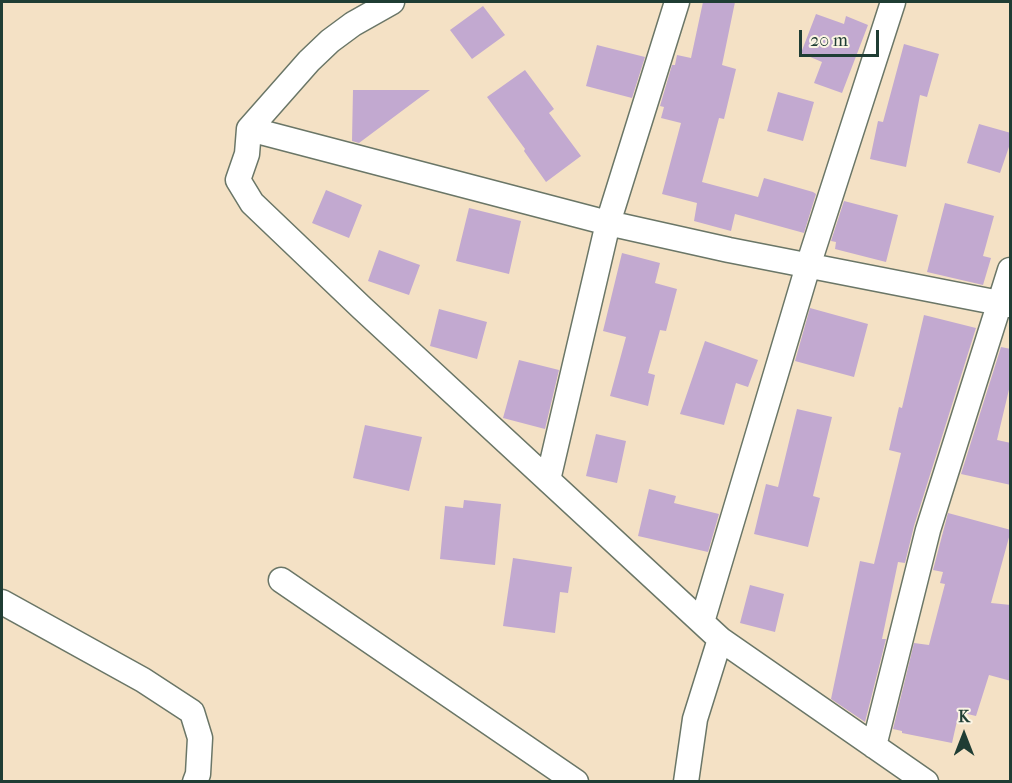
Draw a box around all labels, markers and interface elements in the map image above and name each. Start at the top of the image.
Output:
scale bar [802,18,882,56]
text: 20 m [810,30,848,51]
north arrow [934,705,994,765]
text: K [958,707,970,726]

